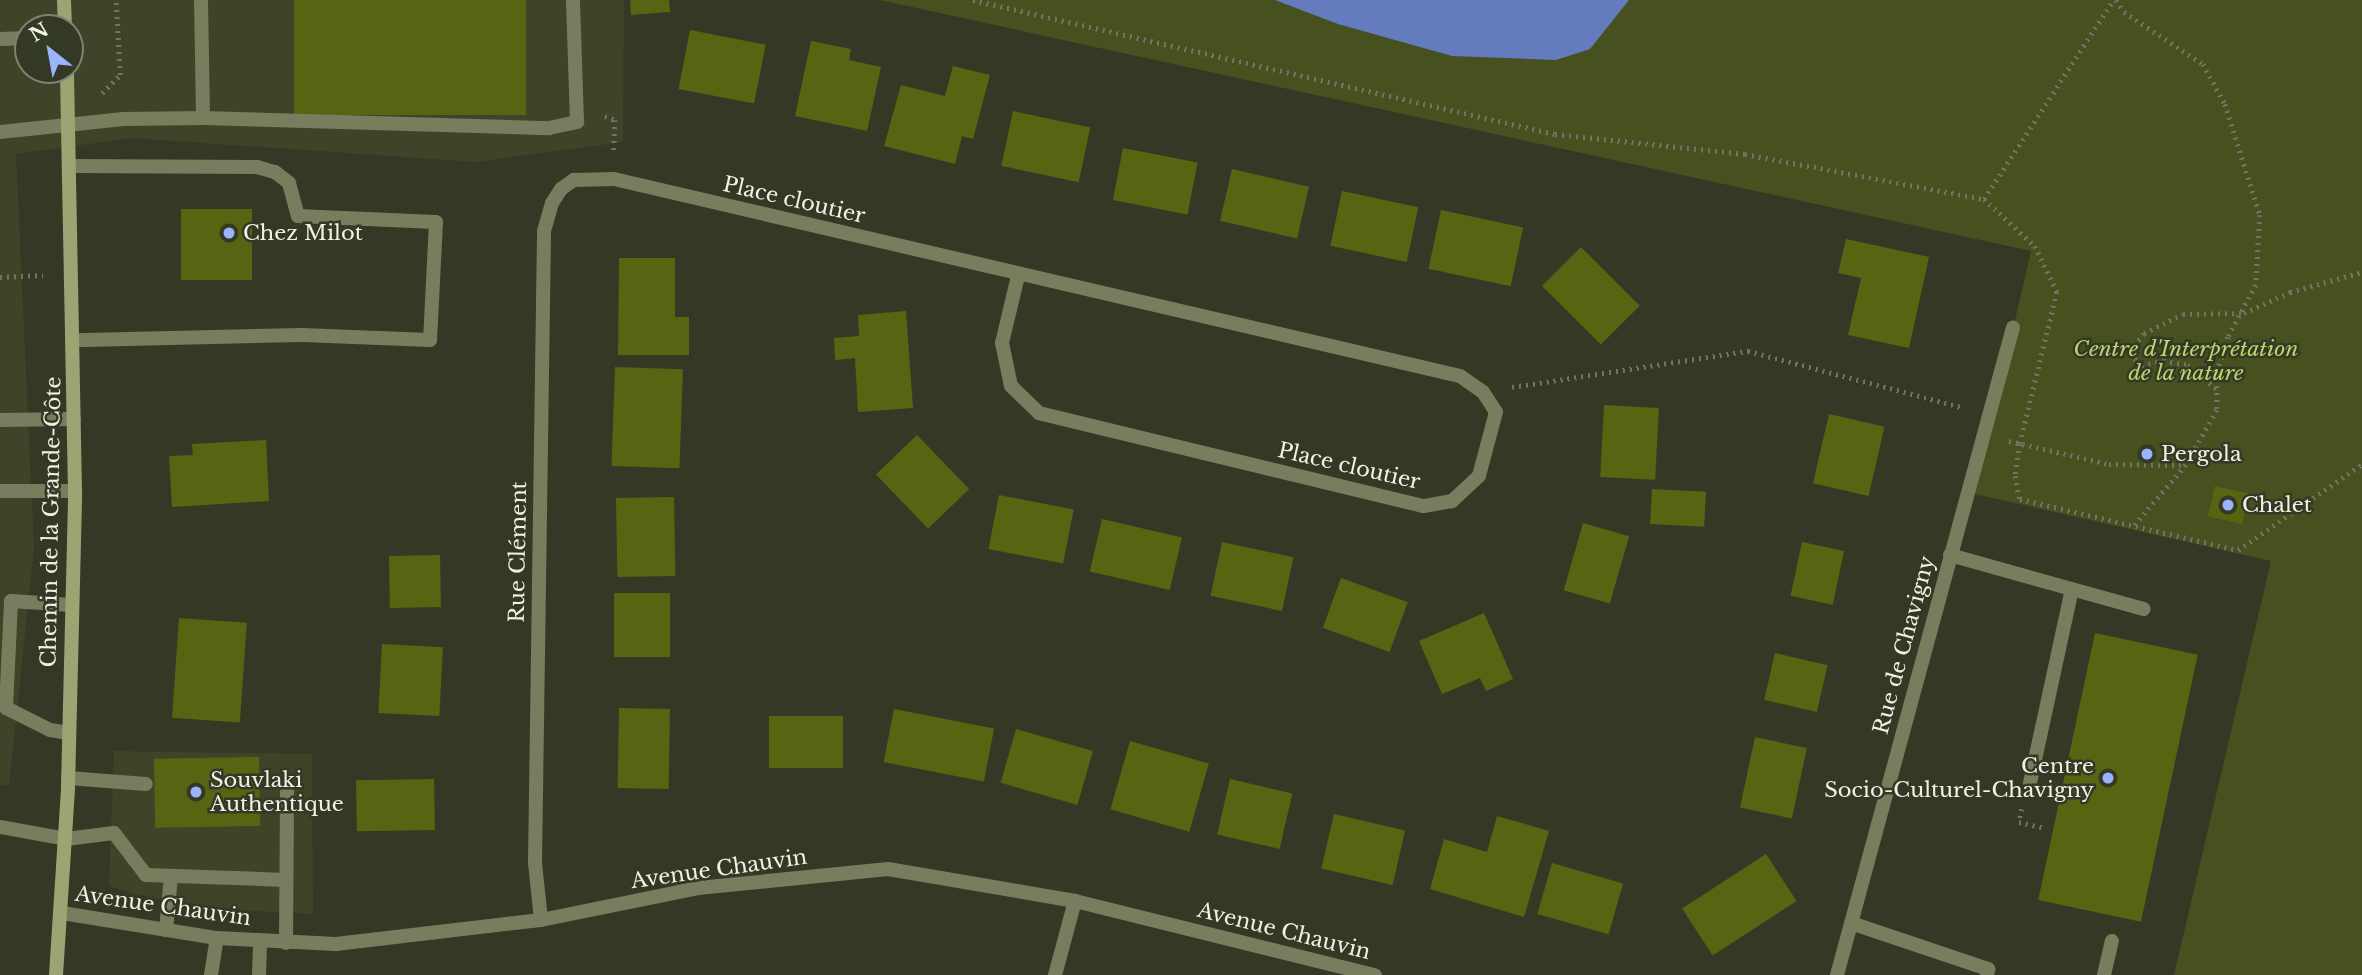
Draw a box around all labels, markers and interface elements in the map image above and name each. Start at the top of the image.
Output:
north arrow [14,14,84,84]
text: N [25,18,53,47]
street label: Place cloutier [720,171,868,229]
place label: Chez Milot [243,220,363,246]
marker: Chez Milot [221,225,237,241]
park label: Centre d'Interprétation de la nature [2074,336,2298,386]
street label: Chemin de la Grande-Côte [36,376,66,668]
street label: Place cloutier [1275,437,1423,495]
place label: Pergola [2161,441,2242,467]
marker: Pergola [2139,446,2155,462]
street label: Rue Clément [504,481,532,623]
place label: Chalet [2242,492,2312,518]
marker: Chalet [2220,497,2236,513]
street label: Rue de Chavigny [1868,553,1940,737]
place label: Centre Socio-Culturel-Chavigny [1824,753,2094,803]
place label: Souvlaki Authentique [210,767,344,817]
marker: Centre Socio-Culturel-Chavigny [2100,770,2116,786]
marker: Souvlaki Authentique [188,784,204,800]
street label: Avenue Chauvin [629,844,809,894]
street label: Avenue Chauvin [73,881,253,931]
street label: Avenue Chauvin [1195,897,1373,965]

